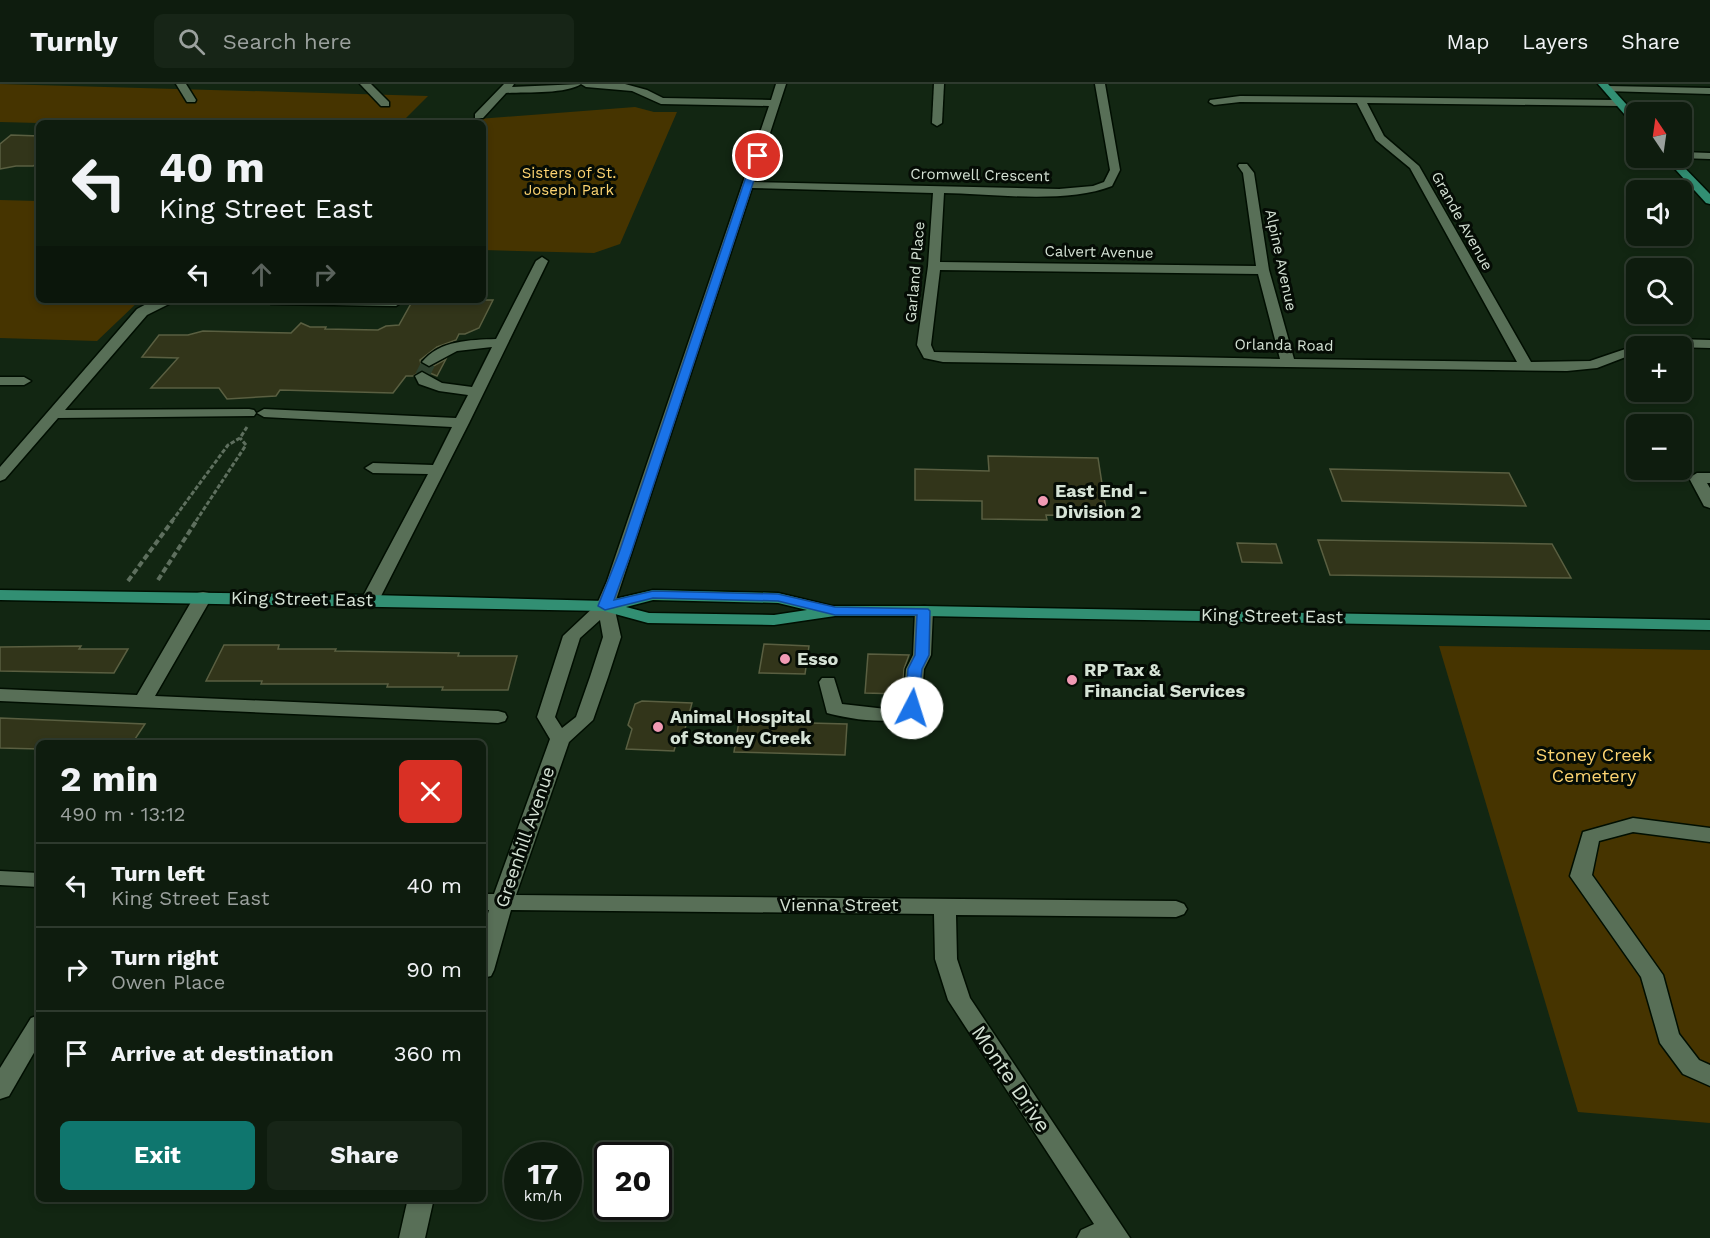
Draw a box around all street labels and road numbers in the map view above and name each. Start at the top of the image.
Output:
street label: Cromwell Crescent [910,165,1051,185]
street label: Grande Avenue [1427,168,1497,274]
street label: Alpine Avenue [1261,208,1301,312]
street label: Garland Place [902,221,928,323]
street label: Calvert Avenue [1044,242,1154,262]
street label: Orlanda Road [1234,335,1334,355]
street label: King Street East [231,587,374,610]
street label: King Street East [1201,604,1344,627]
street label: Greenhill Avenue [491,764,558,910]
street label: Vienna Street [779,894,899,915]
street label: Monte Drive [967,1021,1056,1137]

